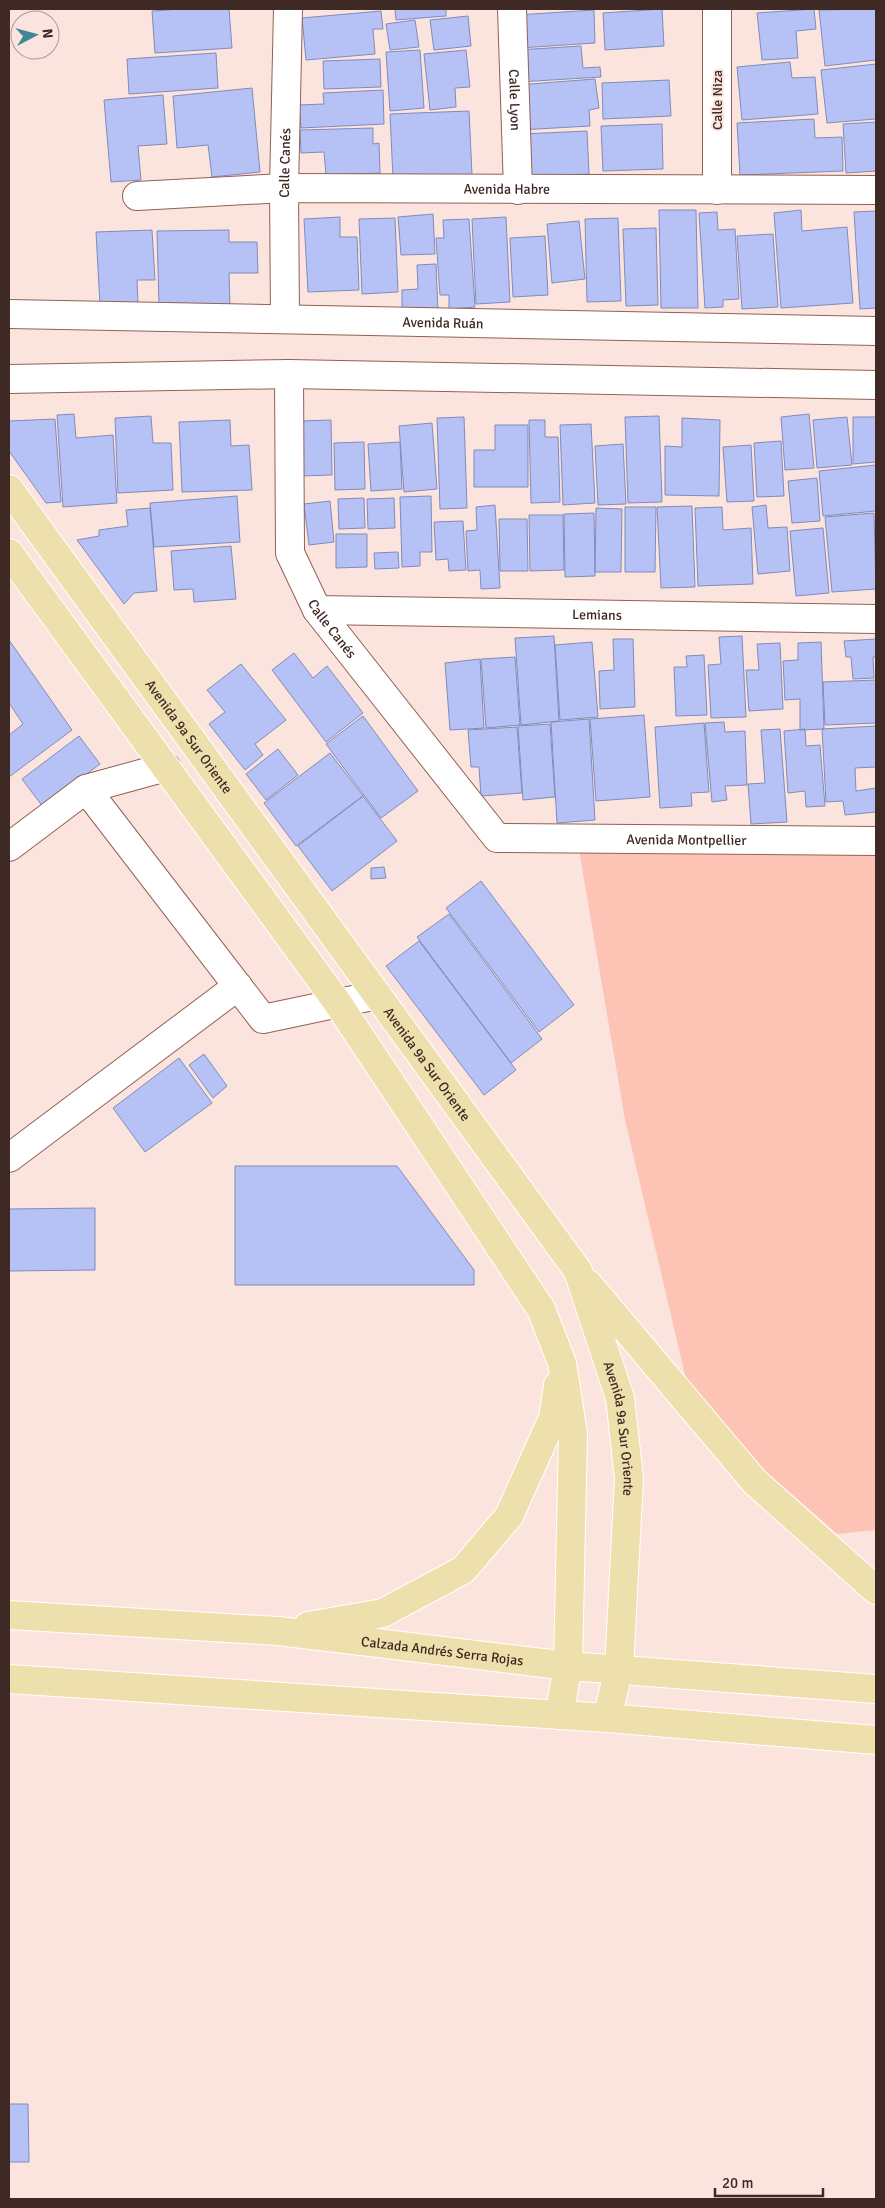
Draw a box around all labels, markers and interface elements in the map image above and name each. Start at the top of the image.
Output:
north arrow [10,10,60,60]
text: N [38,28,56,39]
street label: Calle Lyon [506,69,525,131]
street label: Calle Niza [709,70,726,130]
street label: Calle Canés [275,128,294,198]
street label: Avenida Habre [464,180,550,197]
street label: Avenida Ruán [402,313,484,332]
street label: Calle Canés [305,596,360,661]
street label: Lemians [572,606,622,623]
street label: Avenida 9a Sur Oriente [142,676,236,797]
street label: Avenida Montpellier [626,831,747,848]
street label: Avenida 9a Sur Oriente [380,1004,474,1124]
street label: Avenida 9a Sur Oriente [600,1359,638,1497]
street label: Calzada Andrés Serra Rojas [360,1633,524,1669]
scale bar [715,2166,822,2198]
text: 20 m [722,2174,753,2192]

